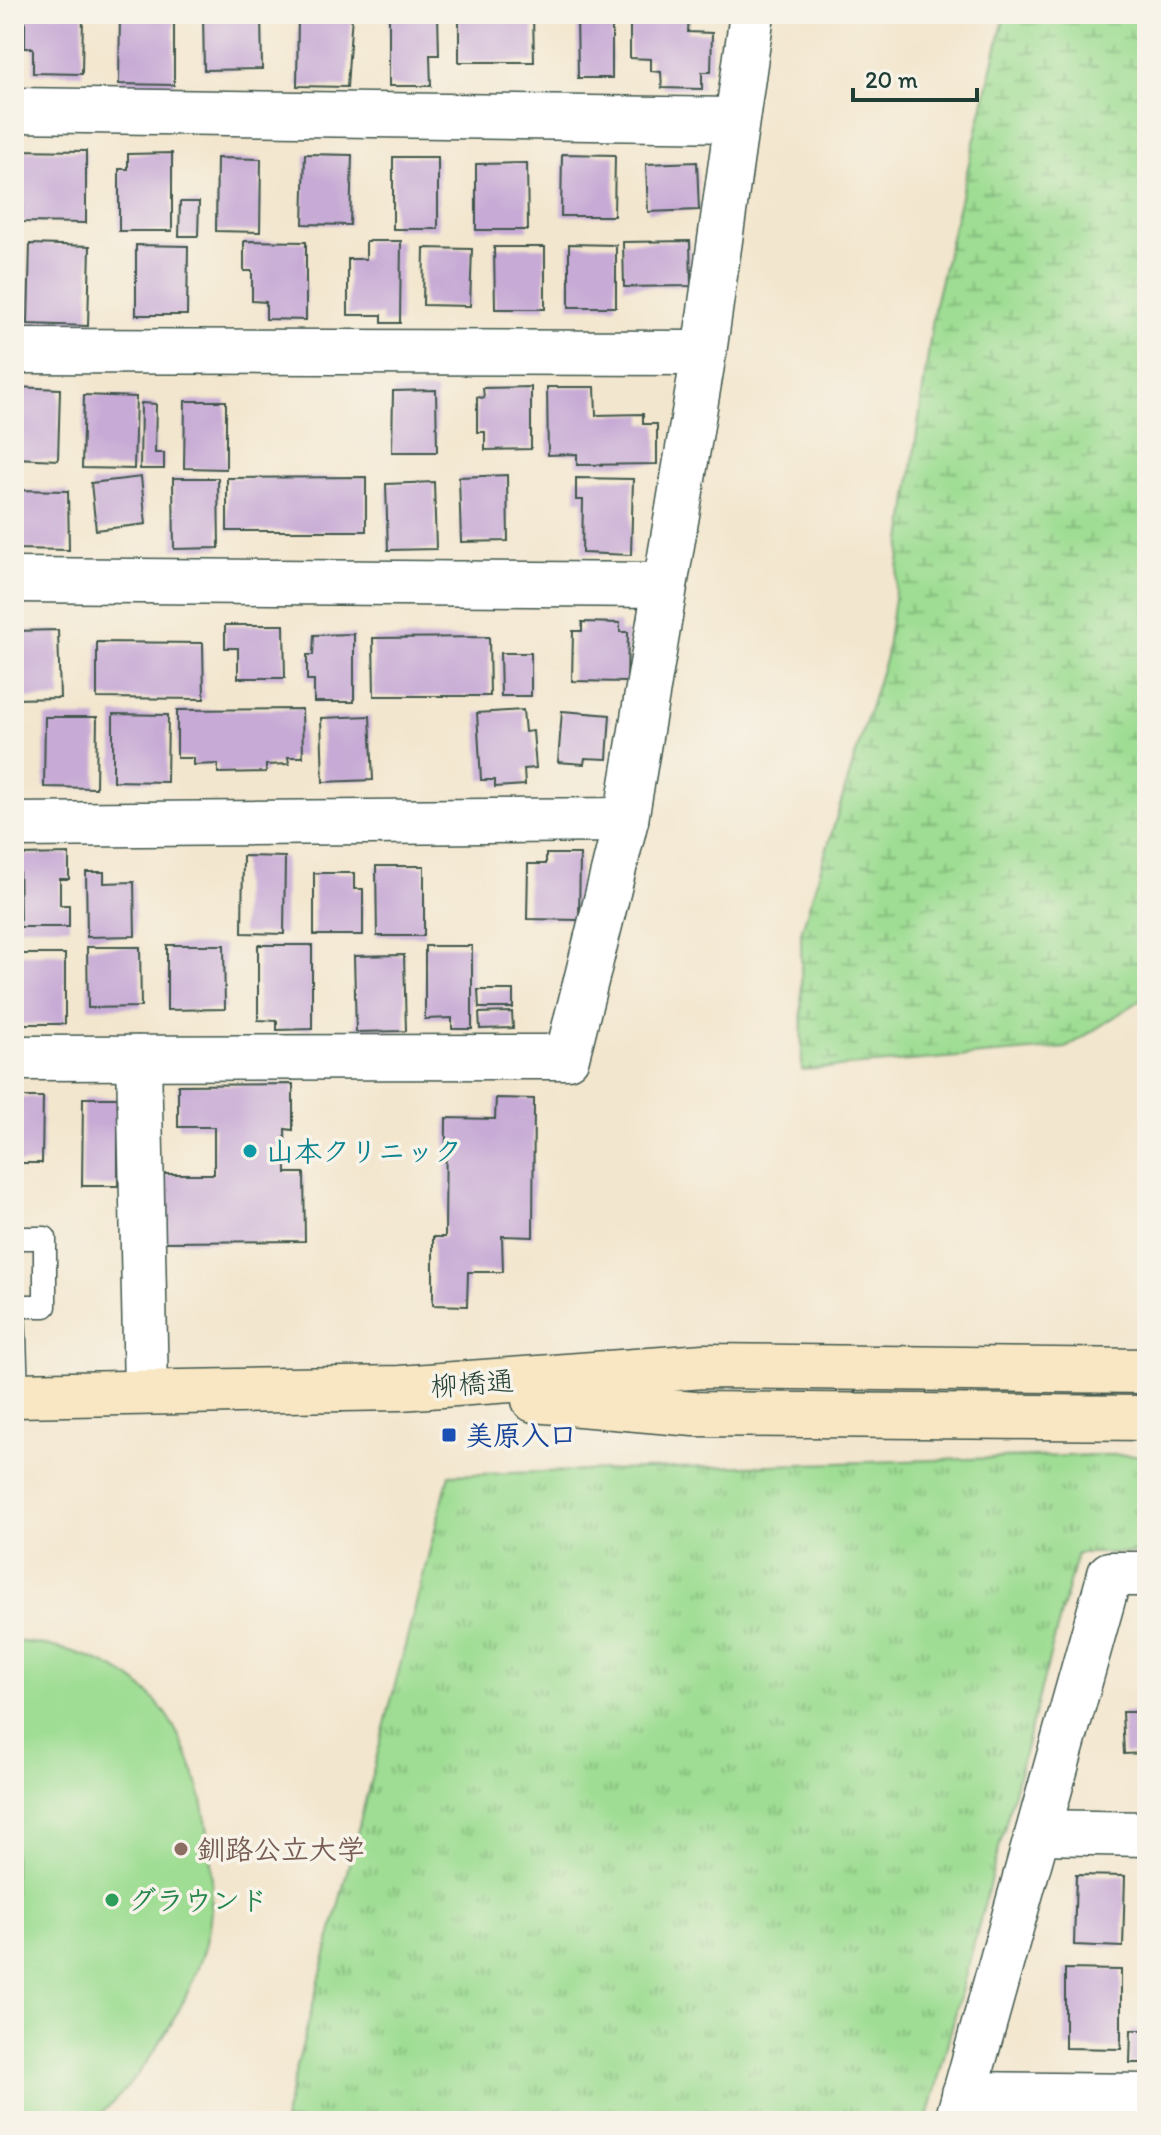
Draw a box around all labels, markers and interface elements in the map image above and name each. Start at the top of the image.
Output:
scale bar [853,52,977,102]
text: 20 m [865,65,918,94]
place label: 山本クリニック [266,1134,462,1168]
marker: 山本クリニック [241,1142,259,1160]
street label: 柳橋通 [429,1363,515,1403]
place label: 美原入口 [465,1418,577,1452]
marker: 美原入口 [440,1426,458,1444]
place label: 釧路公立大学 [197,1832,365,1866]
marker: 釧路公立大学 [172,1840,190,1858]
place label: グラウンド [128,1883,268,1917]
marker: グラウンド [103,1891,121,1909]

